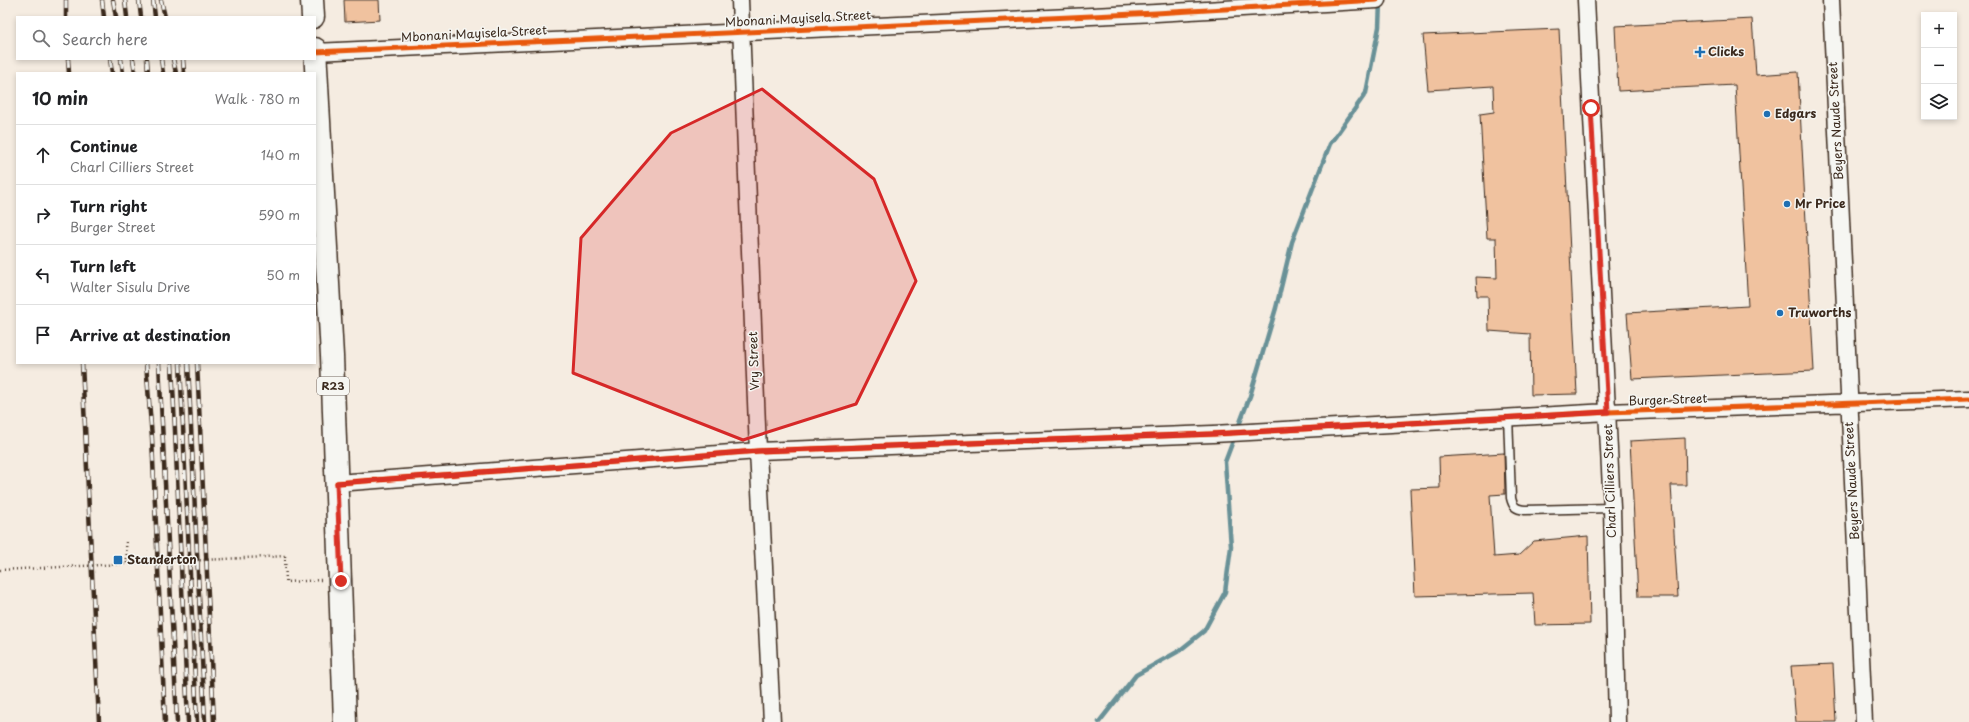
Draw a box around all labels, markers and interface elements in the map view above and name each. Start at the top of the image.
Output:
street label: Mbonani Mayisela Street [725,5,871,31]
map controls [1921,12,1957,120]
button: + [1921,12,1957,48]
search box [16,16,316,60]
street label: Mbonani Mayisela Street [401,20,547,46]
icon: search [30,27,52,49]
text: Search here [62,27,148,50]
place label: Clicks [1708,42,1744,60]
marker: Clicks [1695,47,1705,57]
button: − [1921,48,1957,84]
street label: Beyers Naude Street [1823,61,1847,181]
button: layers [1921,84,1957,120]
text: 10 min [32,85,88,111]
text: Walk · 780 m [215,89,300,108]
route start [1582,99,1600,117]
place label: Edgars [1775,104,1817,122]
marker: Edgars [1762,109,1772,119]
text: Continue [70,134,138,157]
icon: ahead [32,144,54,166]
text: 140 m [261,145,300,164]
text: Charl Cilliers Street [70,157,194,176]
text: Turn right [70,194,147,217]
place label: Mr Price [1795,194,1846,212]
marker: Mr Price [1782,199,1792,209]
icon: right [32,204,54,226]
text: 590 m [258,205,300,224]
text: Burger Street [70,217,155,236]
text: Turn left [70,254,136,277]
icon: left [32,264,54,286]
text: 50 m [266,265,300,284]
text: Walter Sisulu Drive [70,277,190,296]
place label: Truworths [1788,303,1851,321]
marker: Truworths [1775,308,1785,318]
text: Arrive at destination [70,323,231,346]
icon: arrive [32,324,54,346]
street label: Vry Street [743,331,763,391]
road number: R23 [317,377,349,395]
street label: Burger Street [1628,389,1708,409]
street label: Beyers Naude Street [1839,421,1863,541]
street label: Charl Cilliers Street [1598,424,1620,538]
place label: Standerton [127,550,197,568]
marker: Standerton [112,554,124,566]
route end [332,572,350,590]

